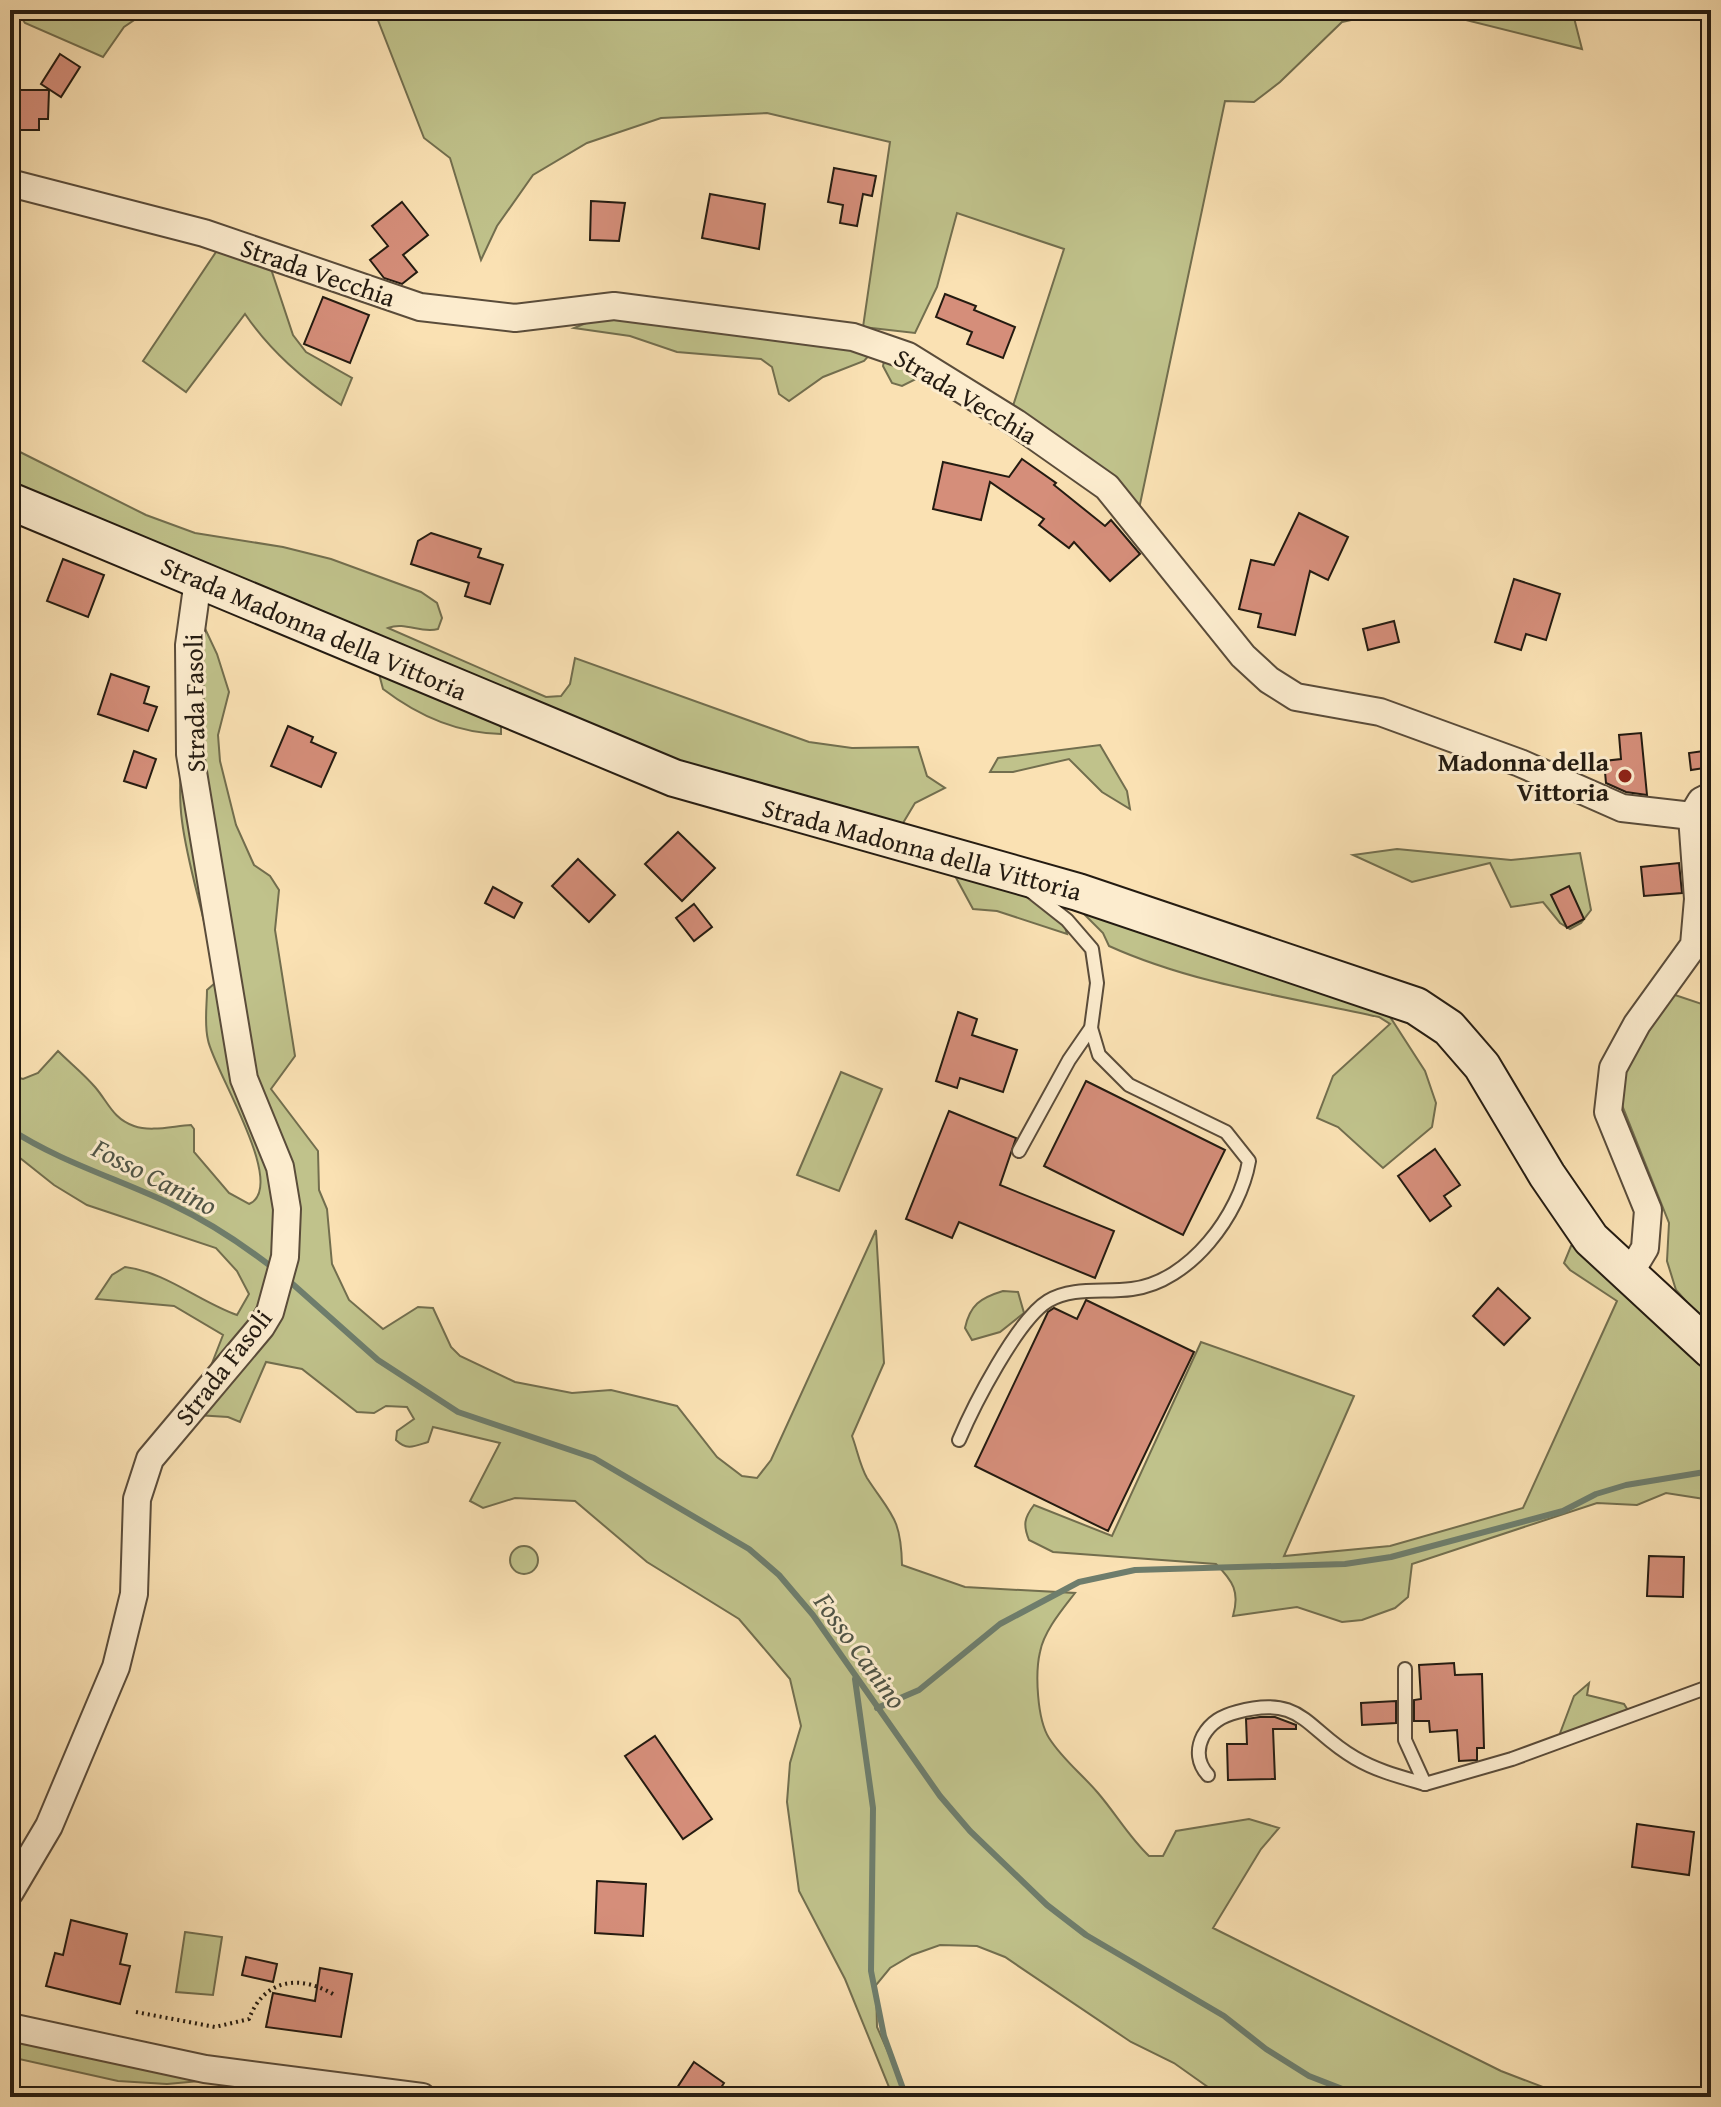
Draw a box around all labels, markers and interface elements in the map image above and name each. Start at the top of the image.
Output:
street label: Strada Vecchia [236,227,401,317]
street label: Strada Vecchia [887,338,1046,455]
street label: Strada Madonna della Vittoria [155,546,474,711]
street label: Strada Fasoli [173,633,215,773]
place label: Madonna della Vittoria [1438,742,1610,811]
marker: Madonna della Vittoria [1616,767,1634,785]
street label: Strada Madonna della Vittoria [758,788,1087,911]
water label: Fosso Canino [84,1127,225,1225]
street label: Strada Fasoli [165,1300,281,1434]
water label: Fosso Canino [804,1582,917,1717]

